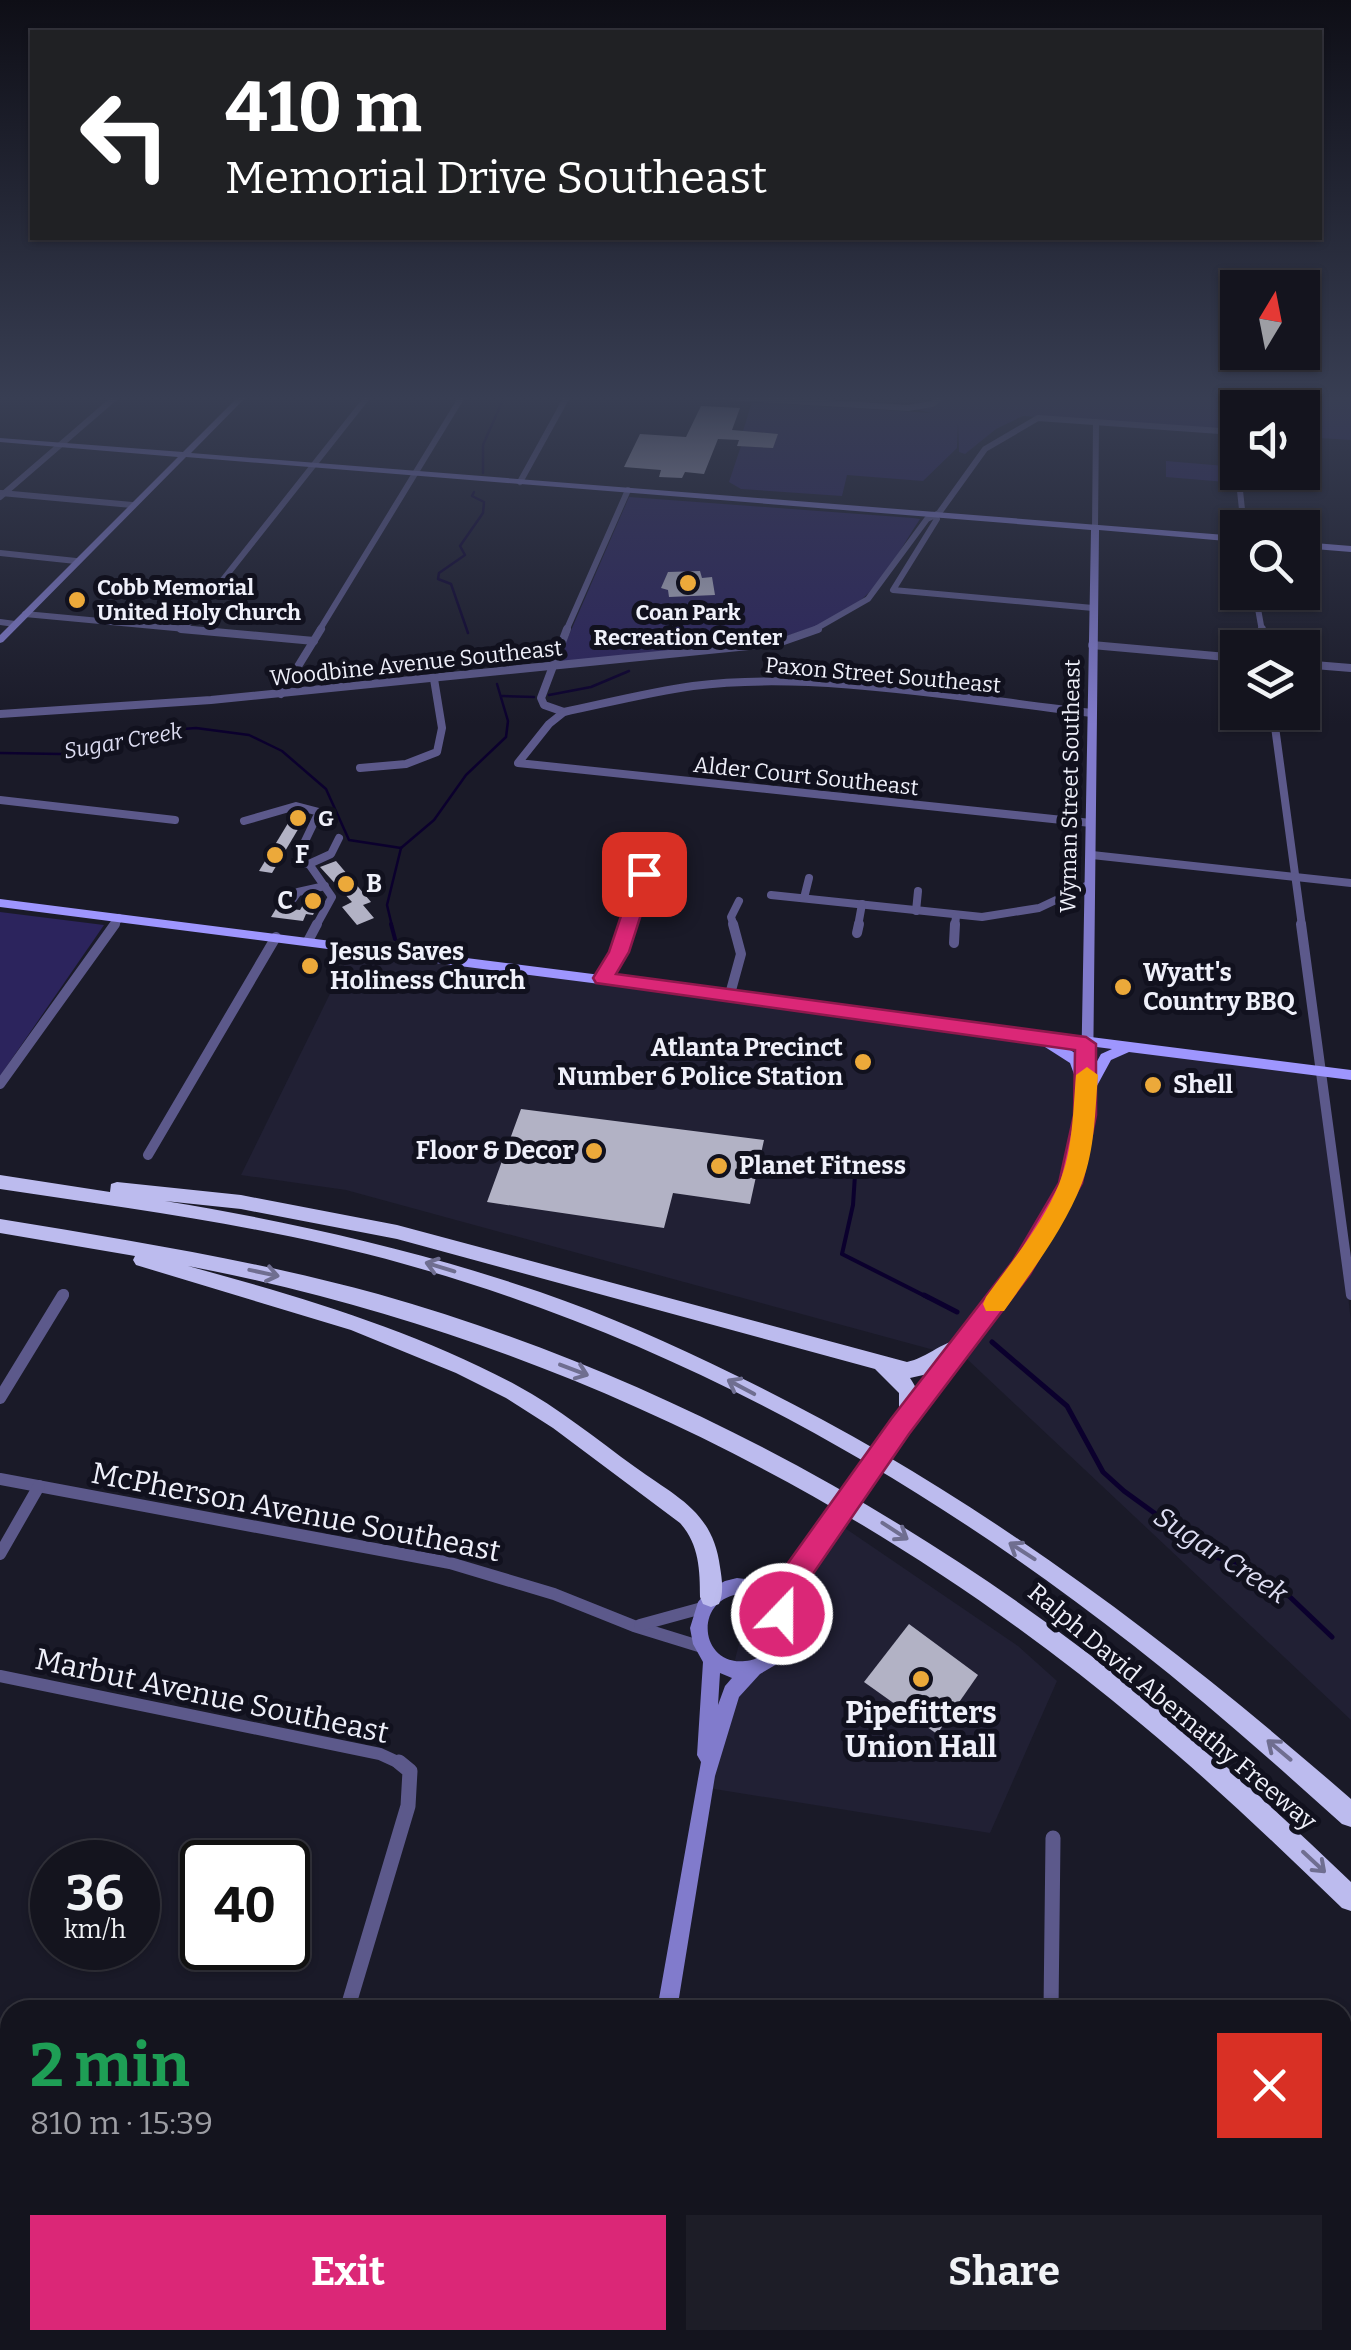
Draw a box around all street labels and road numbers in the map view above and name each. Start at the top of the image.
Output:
street label: Woodbine Avenue Southeast [268,634,564,692]
street label: Paxon Street Southeast [764,651,1002,699]
street label: Wyman Street Southeast [1054,659,1086,913]
street label: Alder Court Southeast [692,751,920,801]
street label: McPherson Avenue Southeast [88,1455,504,1569]
street label: Ralph David Abernathy Freeway [1022,1577,1323,1837]
street label: Marbut Avenue Southeast [32,1641,392,1751]

